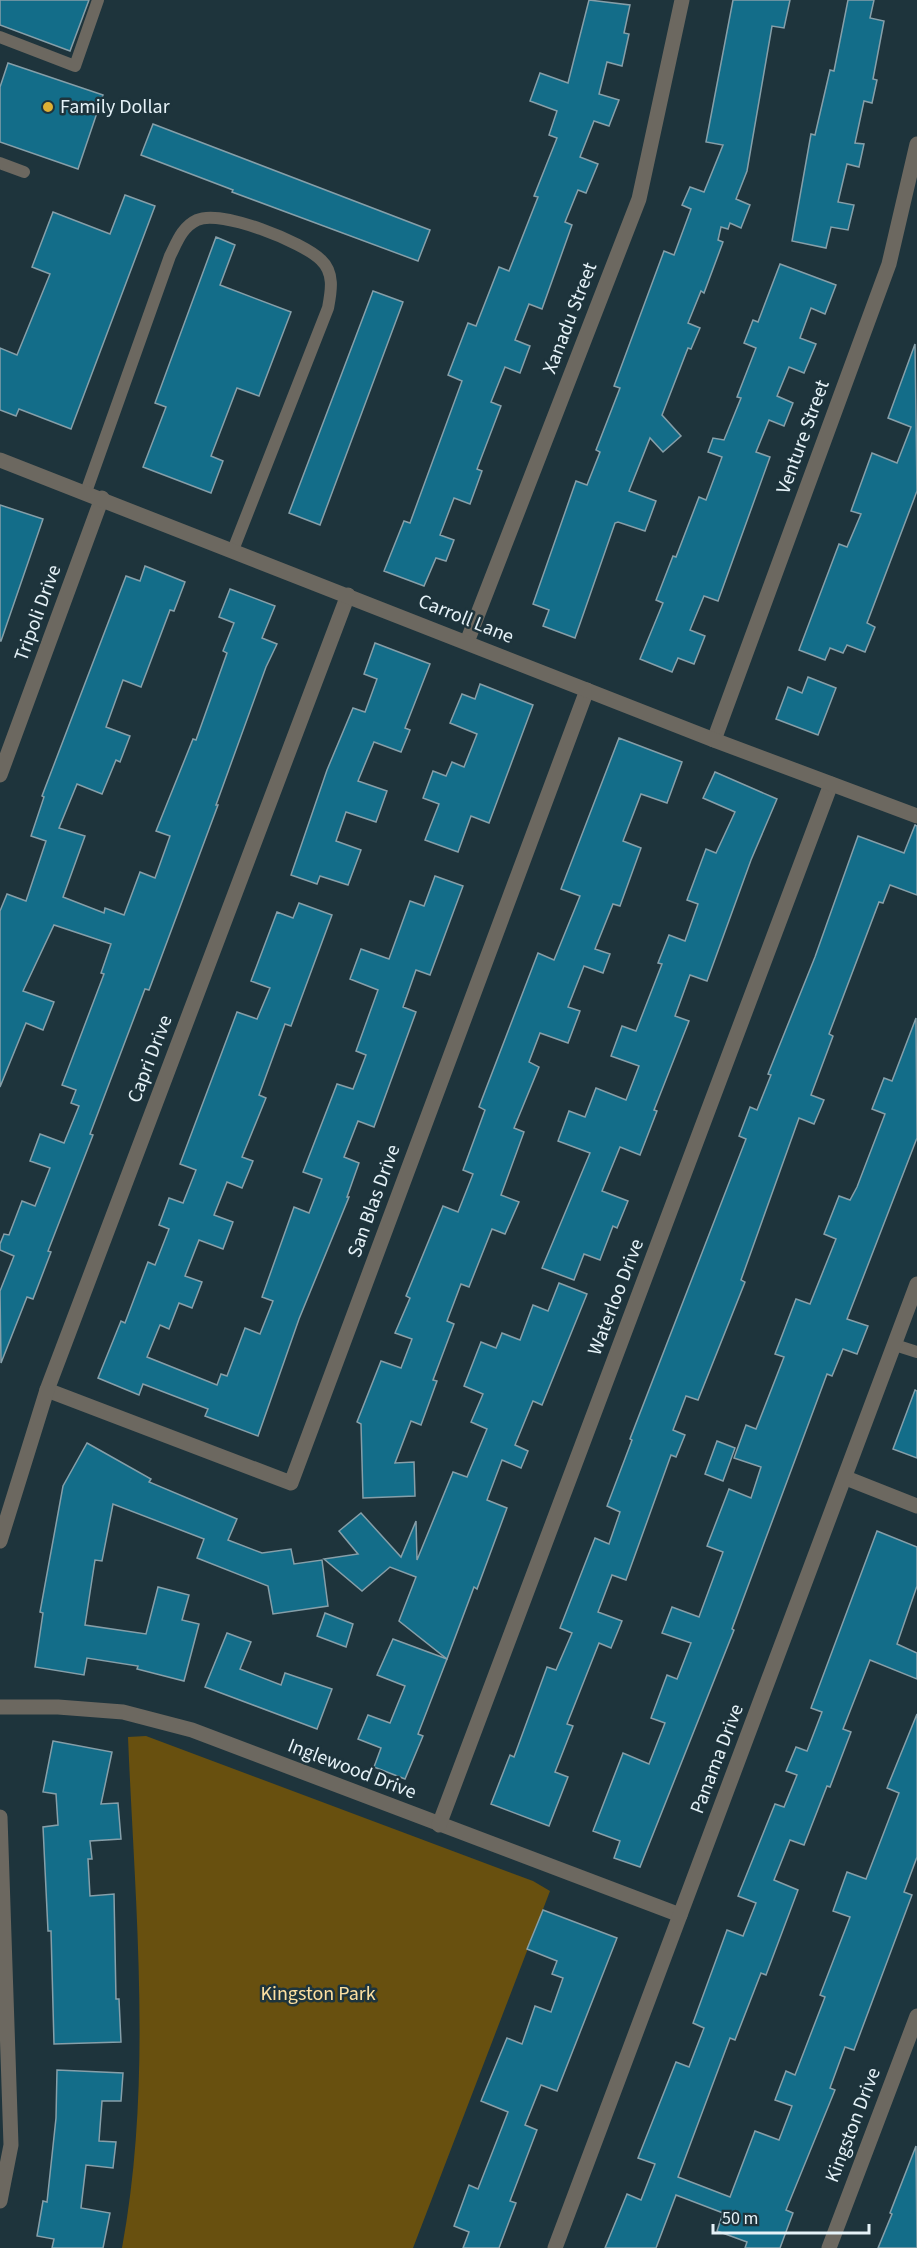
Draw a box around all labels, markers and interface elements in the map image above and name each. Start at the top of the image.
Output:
place label: Family Dollar [60,93,170,121]
marker: Family Dollar [41,100,55,114]
street label: Xanadu Street [536,258,604,378]
street label: Venture Street [769,376,837,498]
street label: Tripoli Drive [8,561,68,665]
street label: Carroll Lane [414,587,518,651]
street label: Capri Drive [120,1011,180,1107]
street label: San Blas Drive [341,1141,407,1261]
street label: Waterloo Drive [581,1235,651,1359]
street label: Panama Drive [683,1700,751,1818]
street label: Inglewood Drive [284,1732,420,1806]
park label: Kingston Park [260,1980,376,2008]
street label: Kingston Drive [818,2063,888,2187]
scale bar [713,2197,869,2235]
text: 50 m [722,2206,758,2231]

